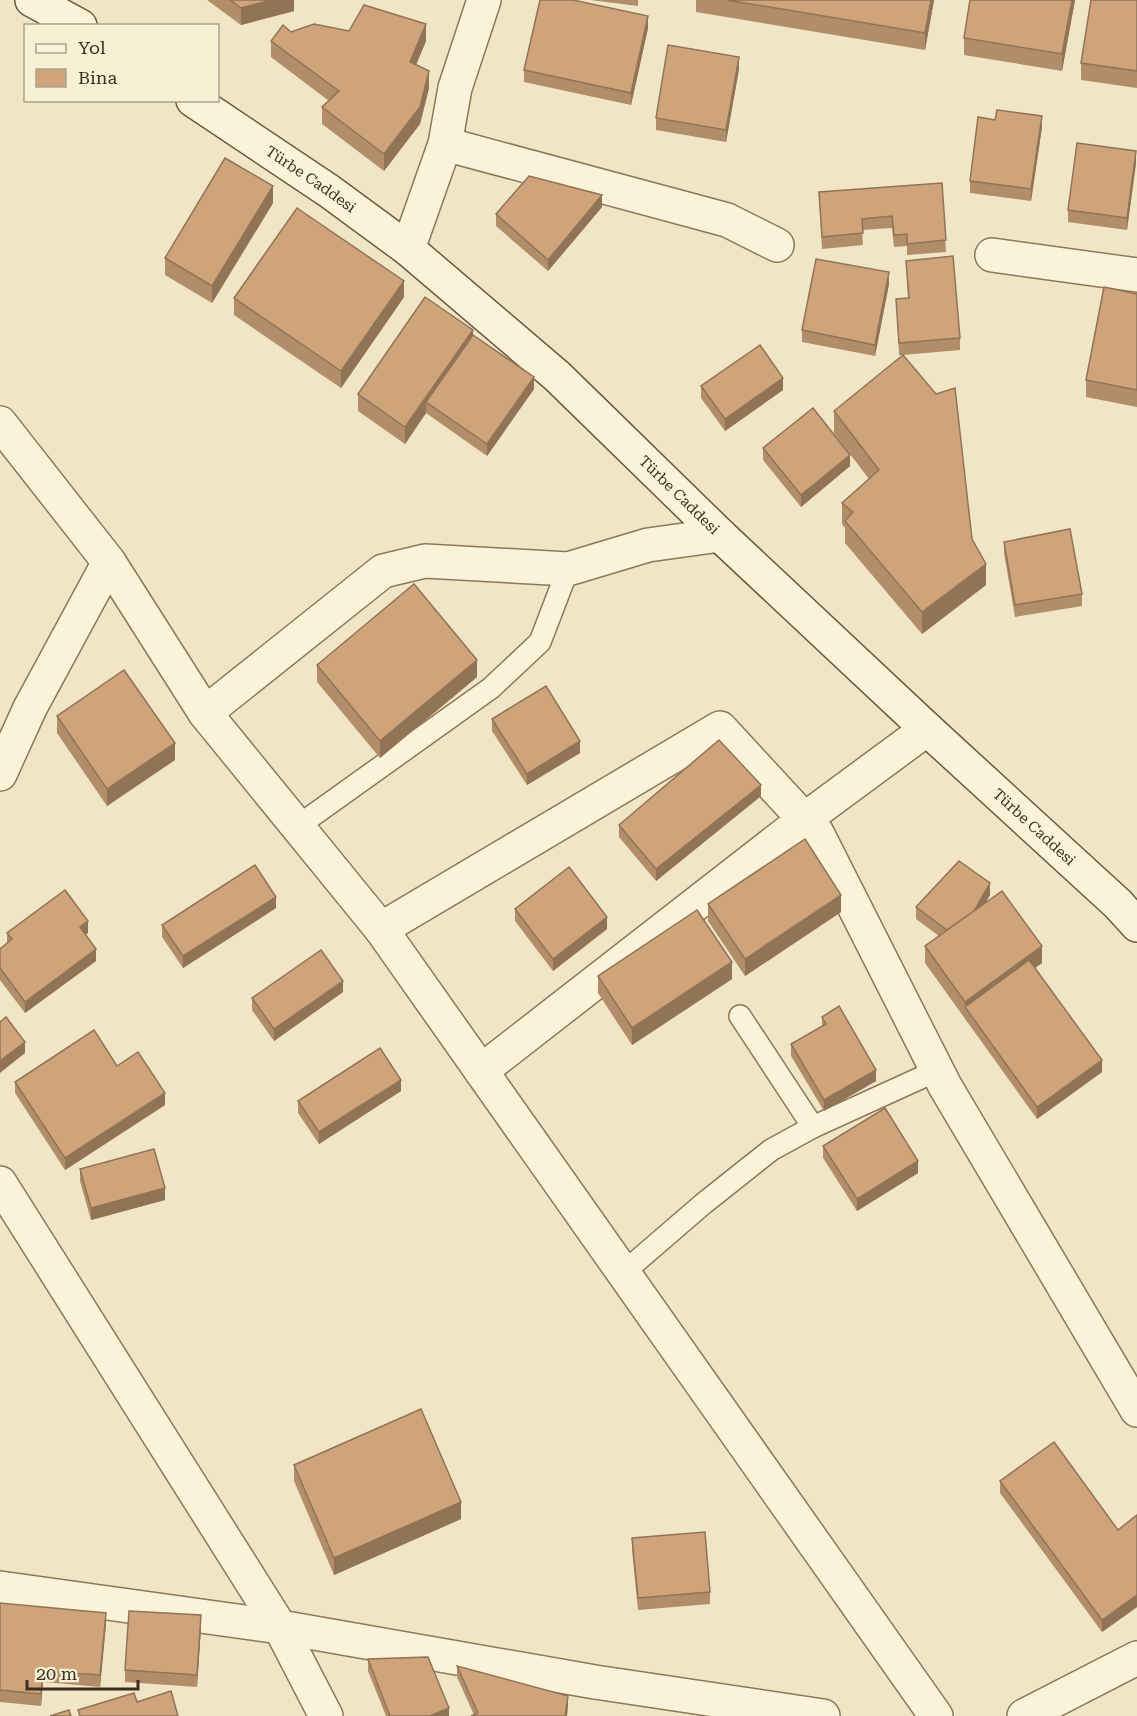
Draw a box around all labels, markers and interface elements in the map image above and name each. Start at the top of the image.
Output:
legend [24,24,219,102]
text: Yol [78,37,106,58]
text: Bina [78,67,117,88]
street label: Türbe Caddesi [262,142,360,217]
street label: Türbe Caddesi [635,452,723,538]
street label: Türbe Caddesi [989,785,1079,869]
scale bar [27,1653,138,1691]
text: 20 m [36,1663,77,1684]

